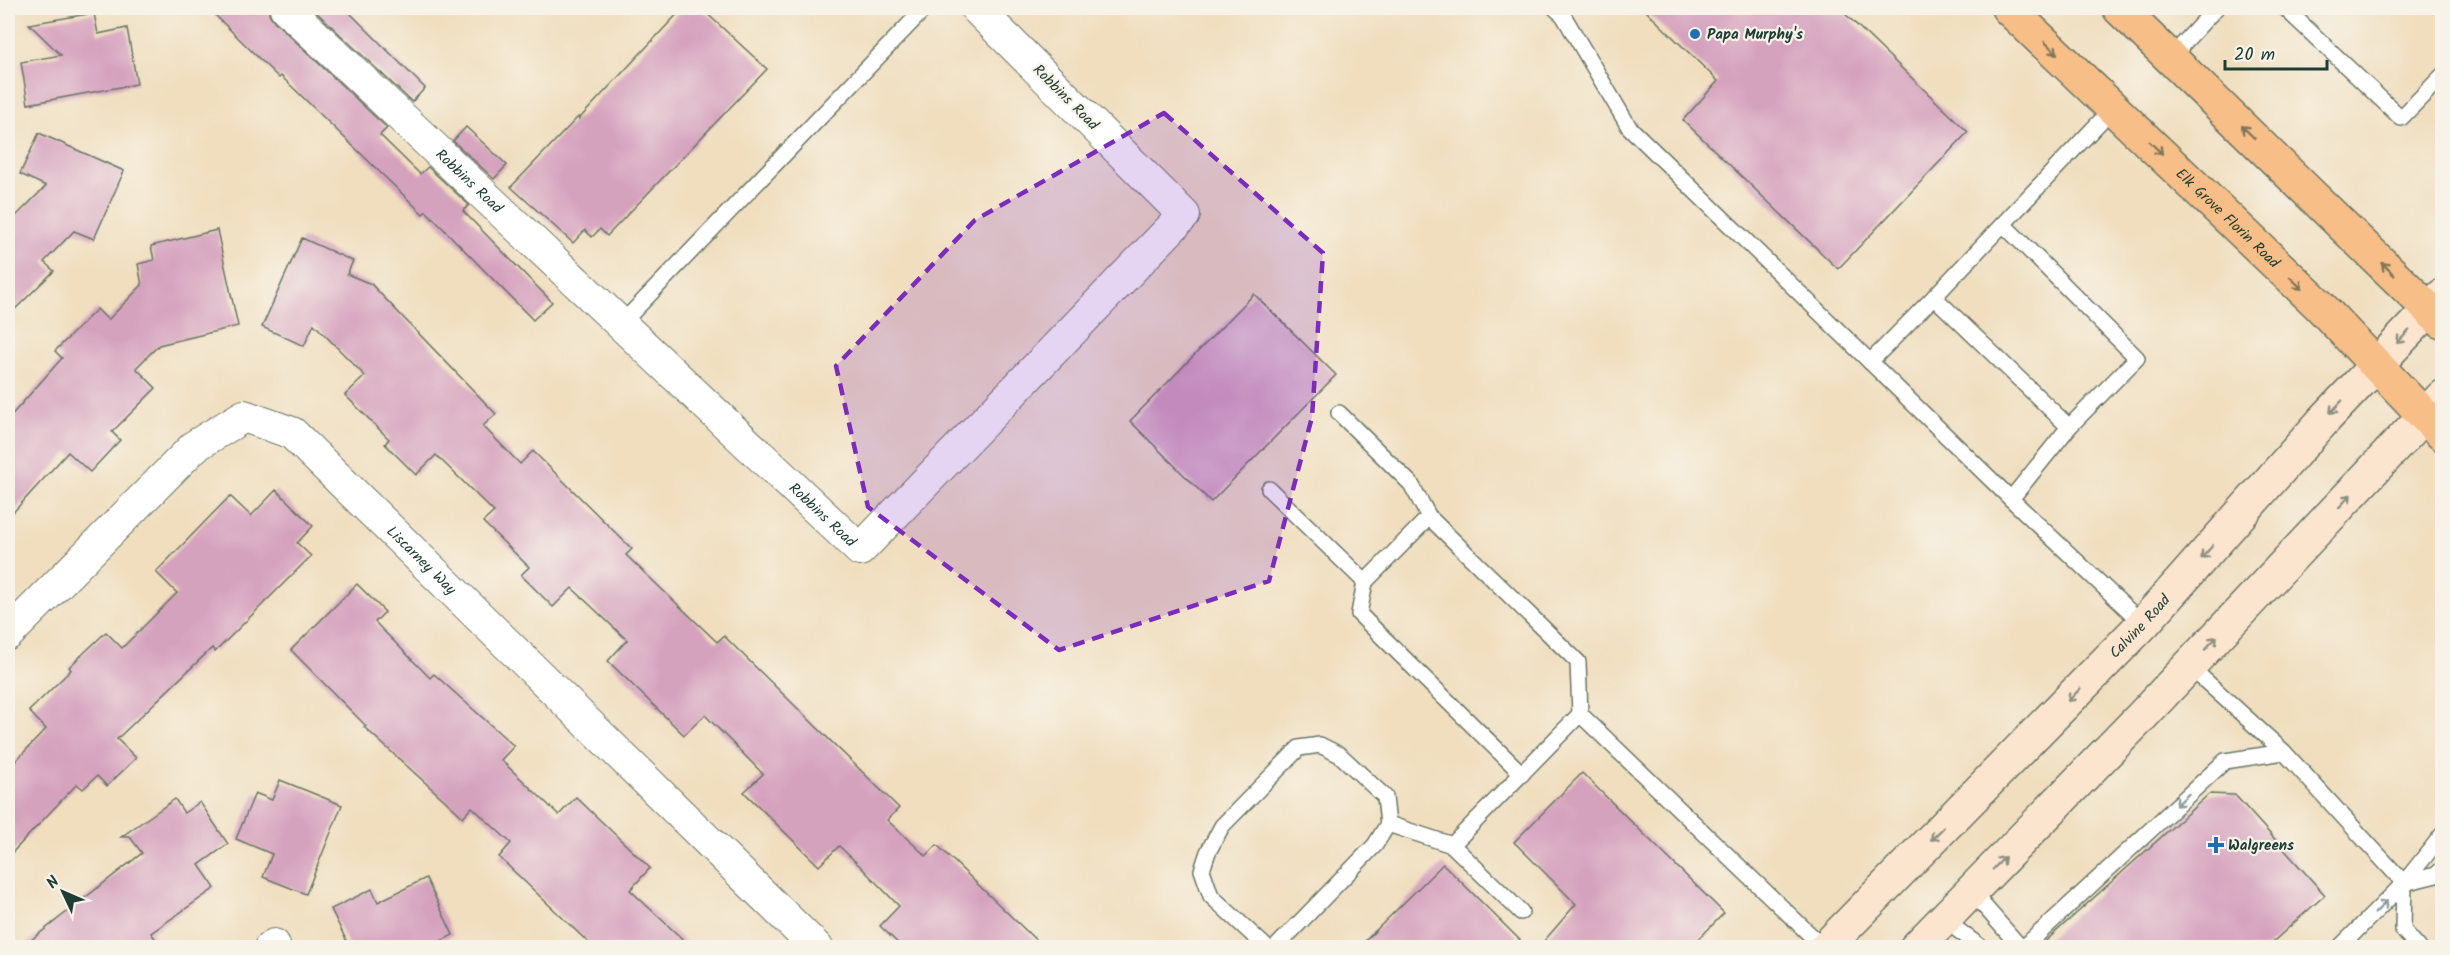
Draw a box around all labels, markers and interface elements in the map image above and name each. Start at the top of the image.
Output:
place label: Papa Murphy's [1707,23,1803,47]
marker: Papa Murphy's [1688,27,1702,41]
scale bar [2225,33,2327,71]
one-way arrow [2043,41,2058,55]
text: 20 m [2234,41,2275,70]
street label: Robbins Road [1027,59,1104,137]
one-way arrow [2241,125,2256,140]
one-way arrow [2148,141,2163,155]
street label: Robbins Road [429,144,508,220]
street label: Elk Grove Florin Road [2169,163,2285,275]
one-way arrow [2380,261,2395,276]
one-way arrow [2289,276,2304,290]
one-way arrow [2396,330,2410,345]
one-way arrow [2329,399,2344,414]
street label: Robbins Road [783,477,862,554]
one-way arrow [2337,494,2352,509]
street label: Liscarney Way [380,521,462,602]
one-way arrow [2200,545,2214,560]
street label: Calvine Road [2104,589,2177,665]
one-way arrow [2203,636,2217,651]
one-way arrow [2066,687,2081,702]
one-way arrow [2174,793,2189,808]
one-way arrow [1929,826,1944,841]
place label: Walgreens [2228,834,2294,858]
marker: Walgreens [2209,838,2223,852]
one-way arrow [1991,855,2006,870]
north arrow [33,862,93,922]
text: N [41,870,66,895]
one-way arrow [2373,899,2388,914]

